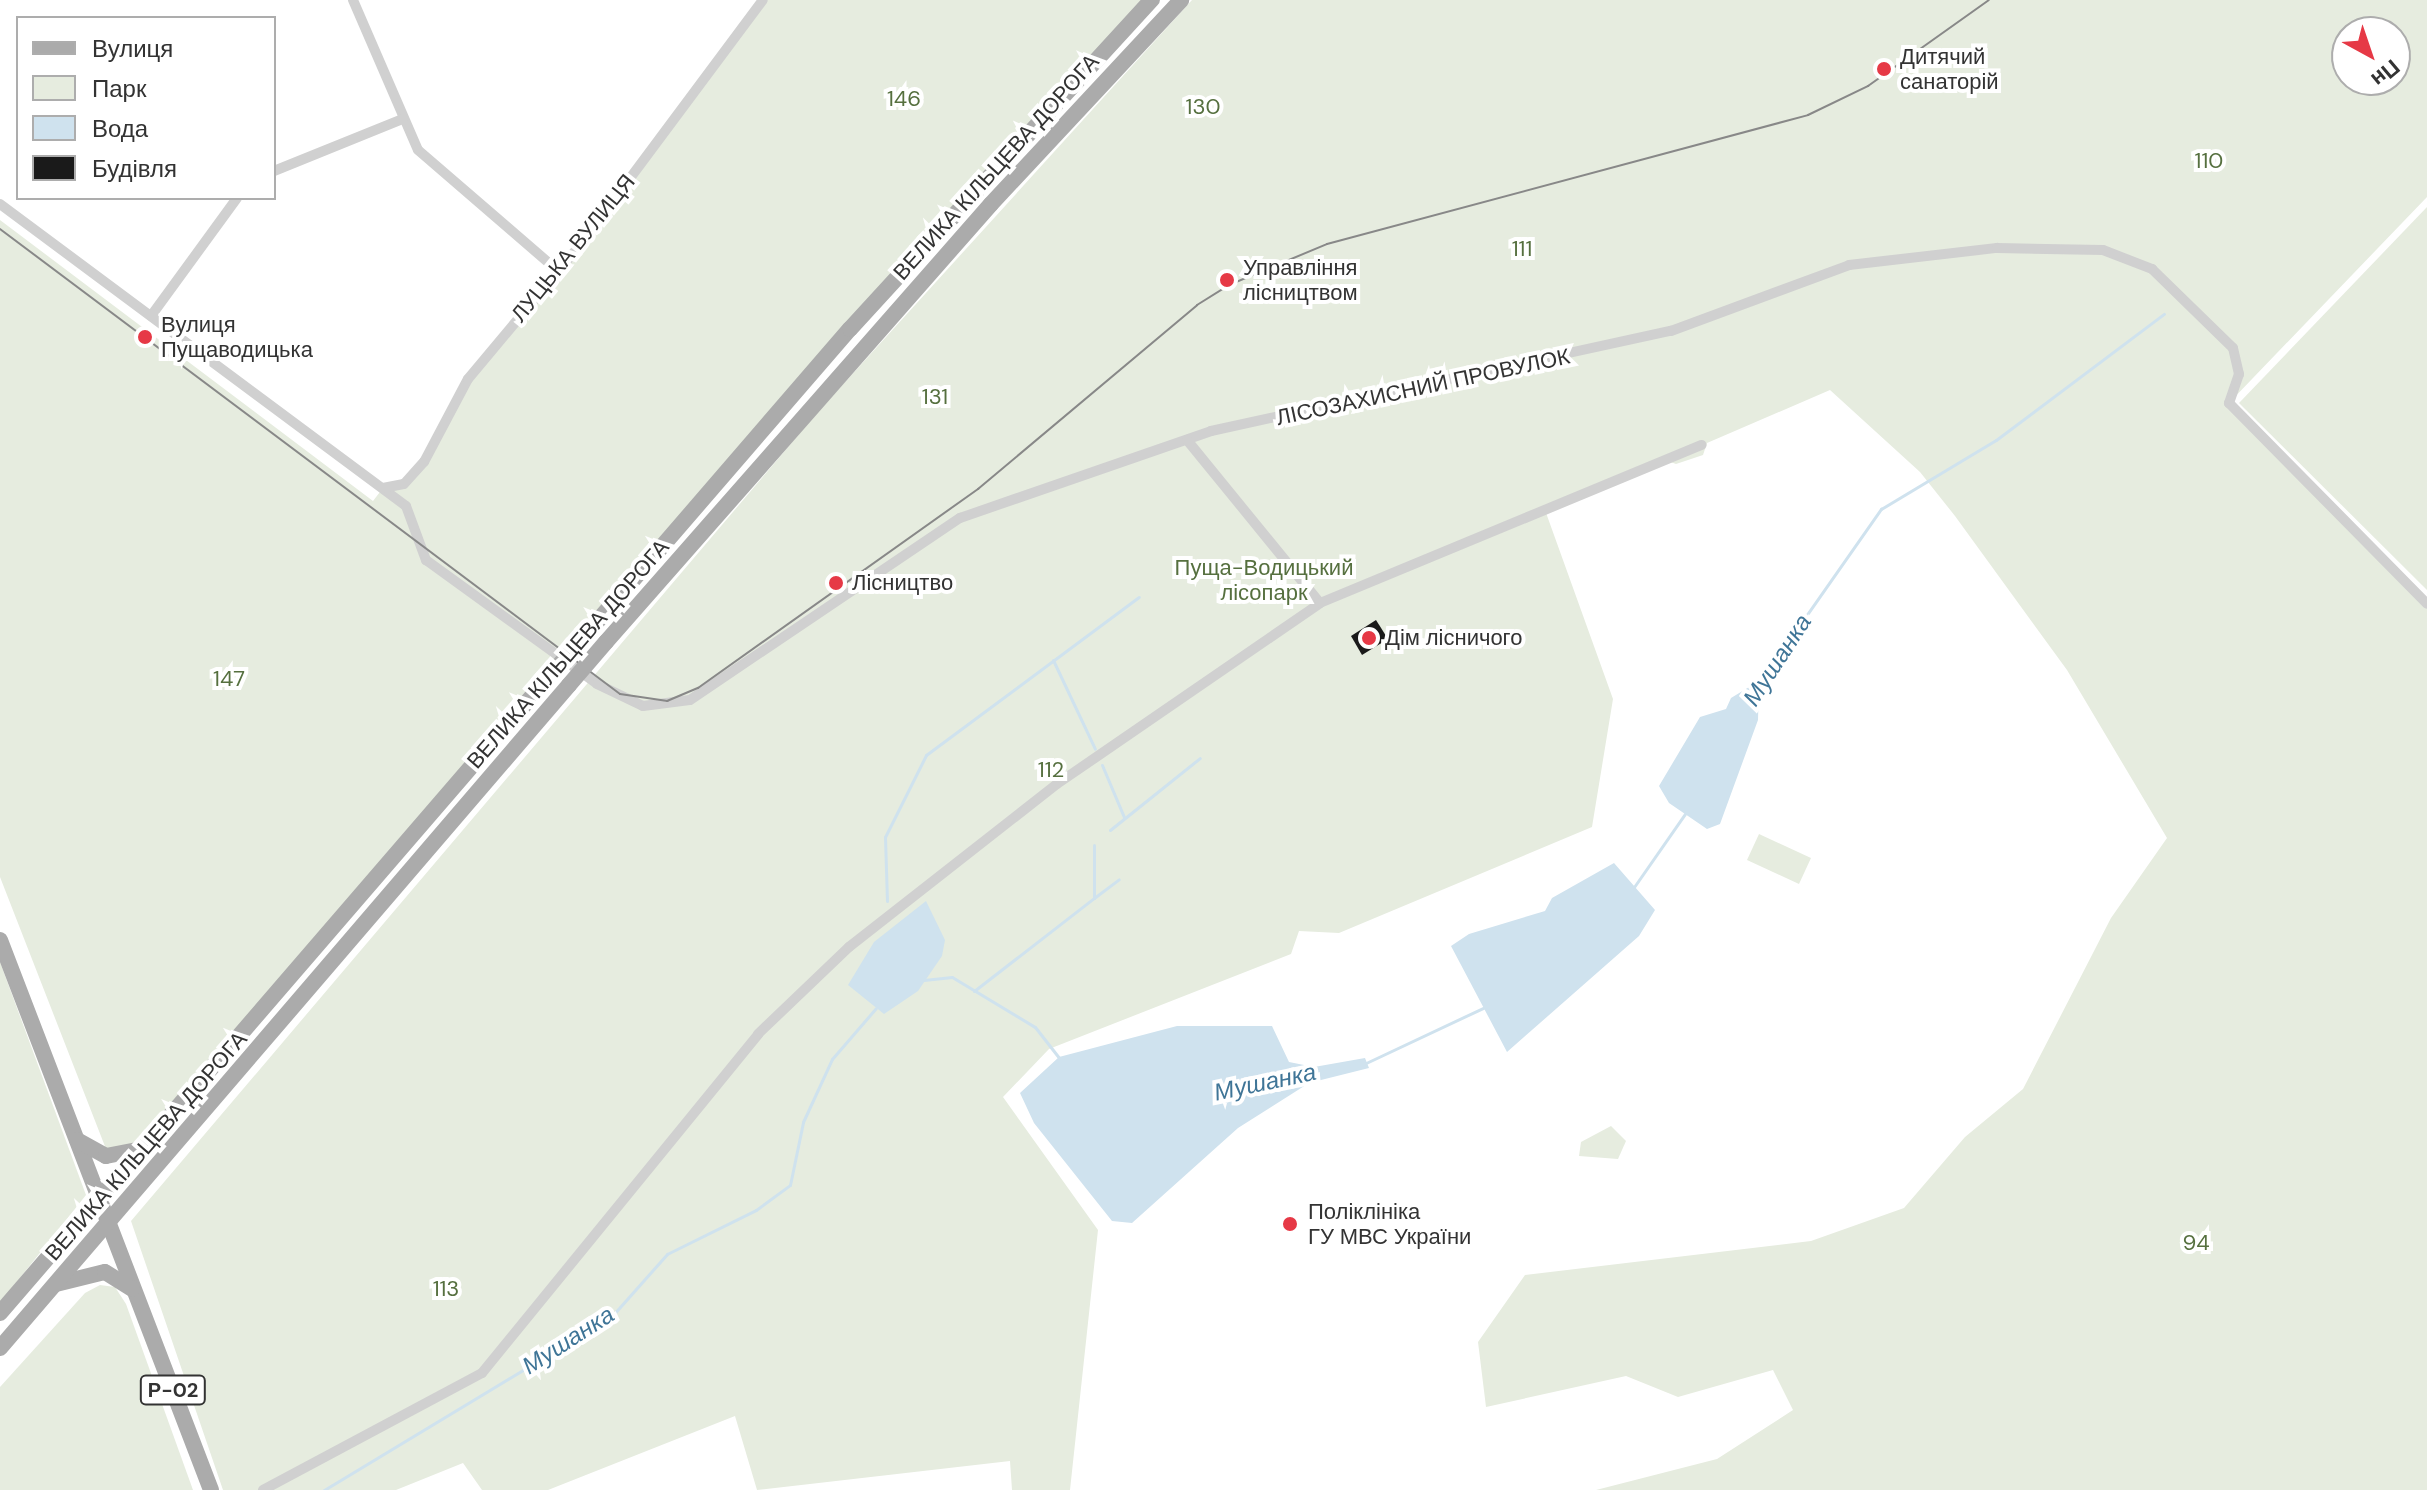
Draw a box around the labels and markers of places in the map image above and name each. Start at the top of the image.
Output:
place label: Дитячий санаторій [1900,43,1999,94]
marker: Дитячий санаторій [1875,60,1893,78]
place label: Управління лісництвом [1243,254,1358,306]
marker: Управління лісництвом [1218,271,1236,289]
place label: Вулиця Пущаводицька [161,311,313,362]
marker: Вулиця Пущаводицька [136,328,154,346]
place label: Лісництво [852,570,953,596]
marker: Лісництво [827,574,845,592]
place label: Дім лісничого [1385,625,1522,651]
marker: Дім лісничого [1360,629,1378,647]
place label: Поліклініка ГУ МВС України [1308,1198,1471,1250]
marker: Поліклініка ГУ МВС України [1279,1213,1301,1235]

